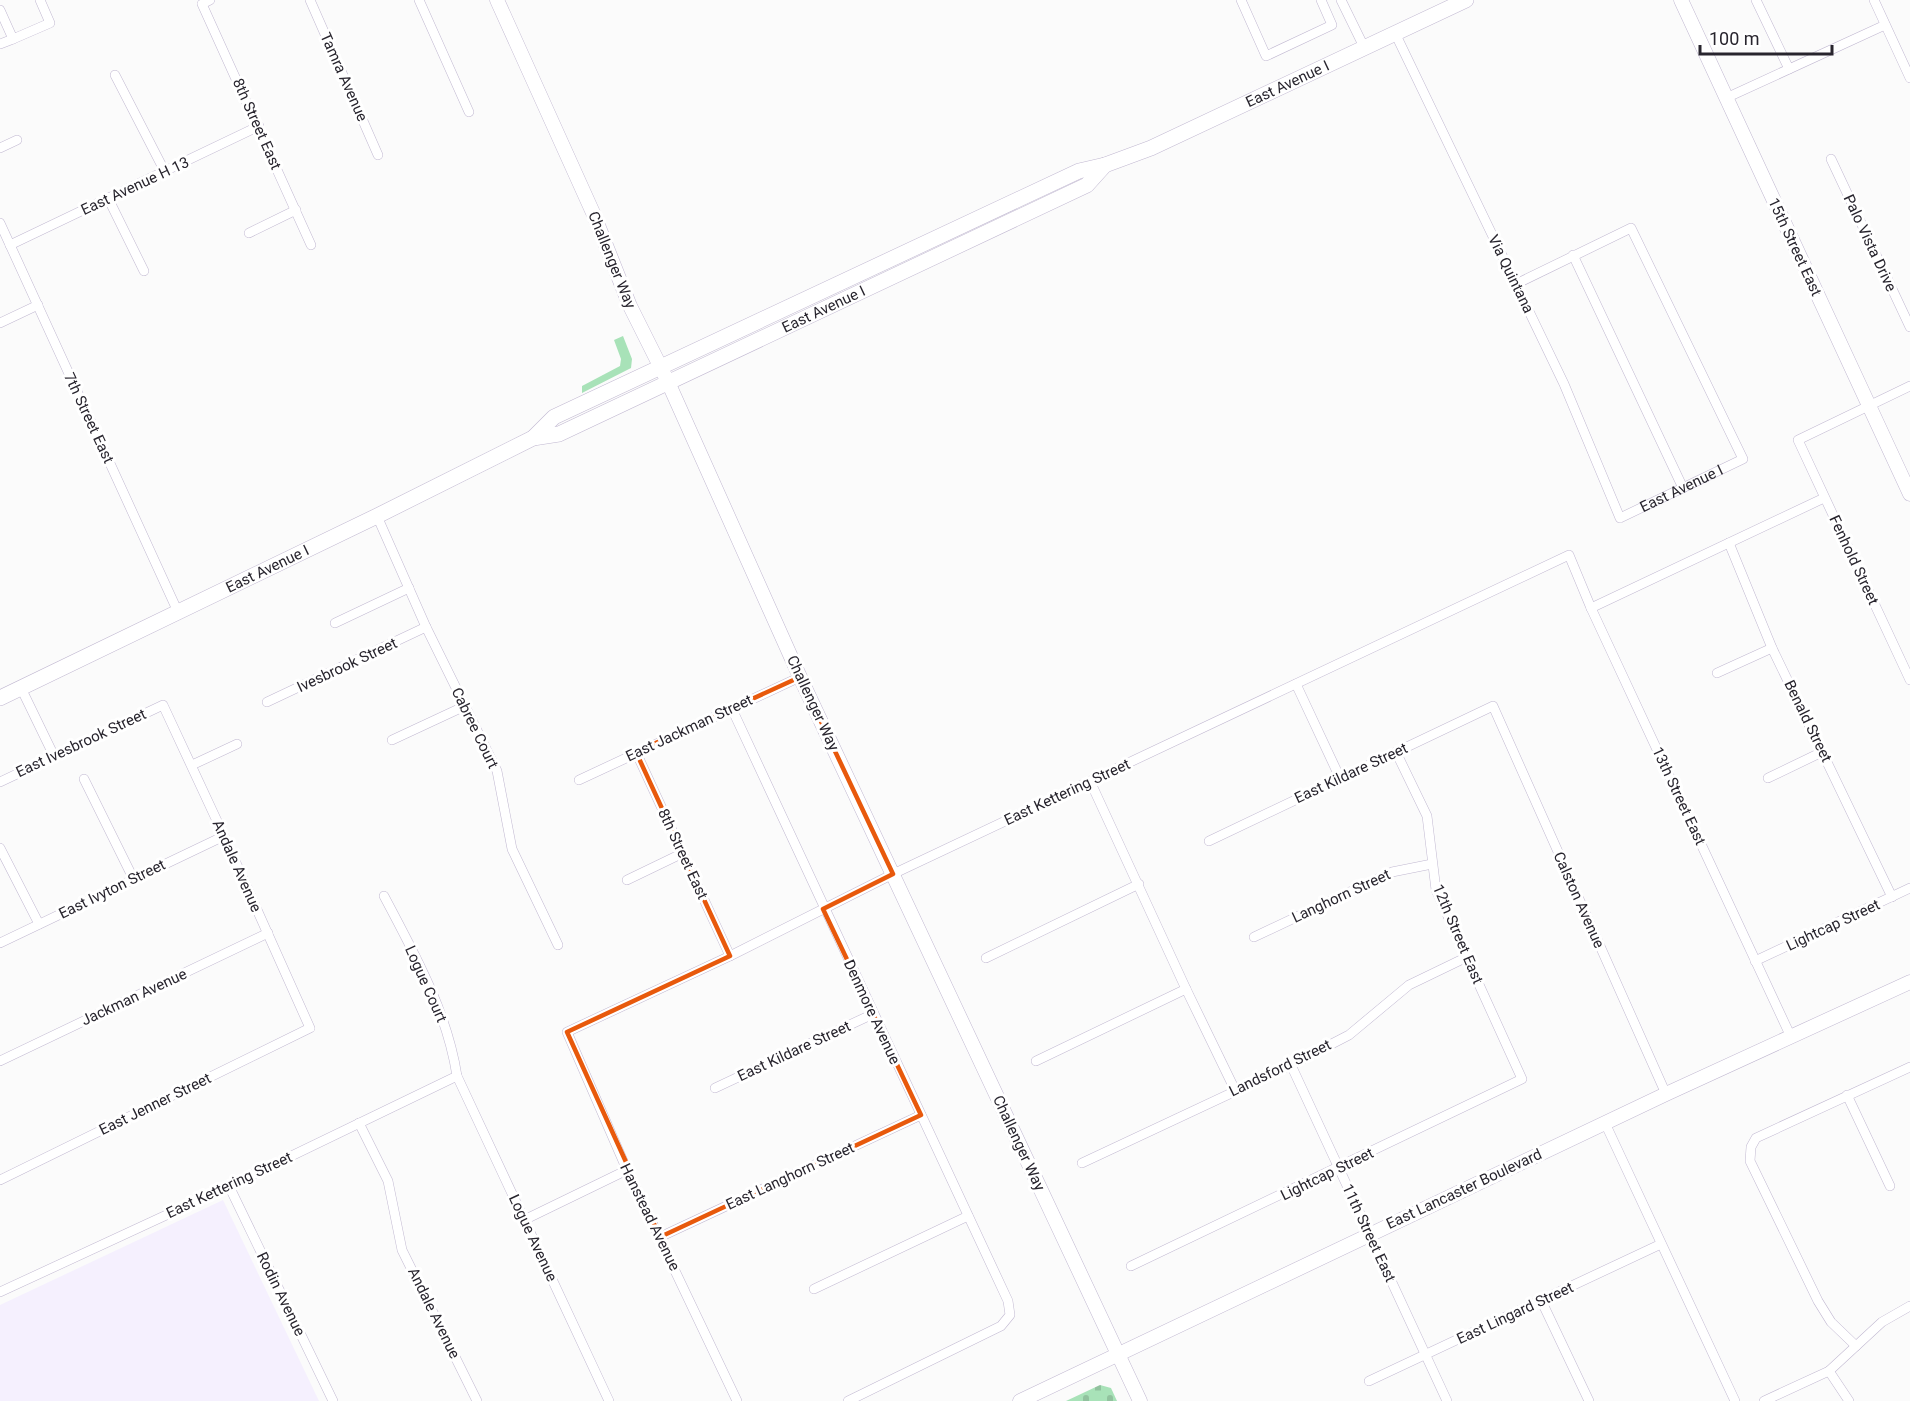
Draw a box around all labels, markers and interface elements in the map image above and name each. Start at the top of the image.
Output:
scale bar [1700,18,1832,56]
text: 100 m [1709,28,1760,49]
street label: Tamra Avenue [316,30,372,124]
street label: East Avenue I [1243,57,1332,111]
street label: 8th Street East [229,76,285,172]
street label: East Avenue H 13 [78,153,192,219]
street label: Palo Vista Drive [1840,192,1900,294]
street label: 15th Street East [1764,195,1826,299]
street label: Challenger Way [584,209,640,311]
street label: Via Quintana [1484,232,1538,316]
street label: East Avenue I [779,282,868,337]
street label: 7th Street East [60,370,118,466]
street label: East Avenue I [1637,461,1726,516]
street label: Fenhold Street [1825,512,1883,608]
street label: East Avenue I [223,541,312,597]
street label: Ivesbrook Street [294,634,400,696]
street label: Challenger Way [783,652,843,754]
street label: Benald Street [1780,677,1836,765]
street label: Cabree Court [448,685,502,772]
street label: East Jackman Street [623,691,755,765]
street label: East Ivesbrook Street [13,705,149,781]
street label: East Kildare Street [1292,739,1410,807]
street label: 13th Street East [1648,744,1710,848]
street label: East Kettering Street [1001,755,1133,829]
street label: 8th Street East [654,806,712,902]
street label: Andale Avenue [209,817,265,915]
street label: Calston Avenue [1550,849,1608,951]
street label: East Ivyton Street [56,855,168,923]
street label: Langhorn Street [1289,865,1393,927]
street label: 12th Street East [1429,882,1487,987]
street label: Lightcap Street [1783,895,1883,955]
street label: Logue Court [401,943,451,1025]
street label: Denmore Avenue [840,957,904,1067]
street label: Jackman Avenue [78,965,190,1029]
street label: East Kildare Street [735,1017,853,1085]
street label: Landsford Street [1226,1036,1334,1100]
street label: East Jenner Street [96,1069,214,1139]
street label: Challenger Way [989,1092,1049,1194]
street label: East Langhorn Street [723,1138,857,1214]
street label: Lightcap Street [1278,1144,1376,1204]
street label: East Lancaster Boulevard [1383,1145,1545,1233]
street label: East Kettering Street [163,1148,295,1222]
street label: Hanstead Avenue [616,1160,684,1274]
street label: 11th Street East [1338,1181,1400,1285]
street label: Logue Avenue [505,1192,561,1284]
street label: Rodin Avenue [253,1249,309,1339]
street label: Andale Avenue [404,1265,464,1362]
street label: East Lingard Street [1454,1278,1576,1348]

